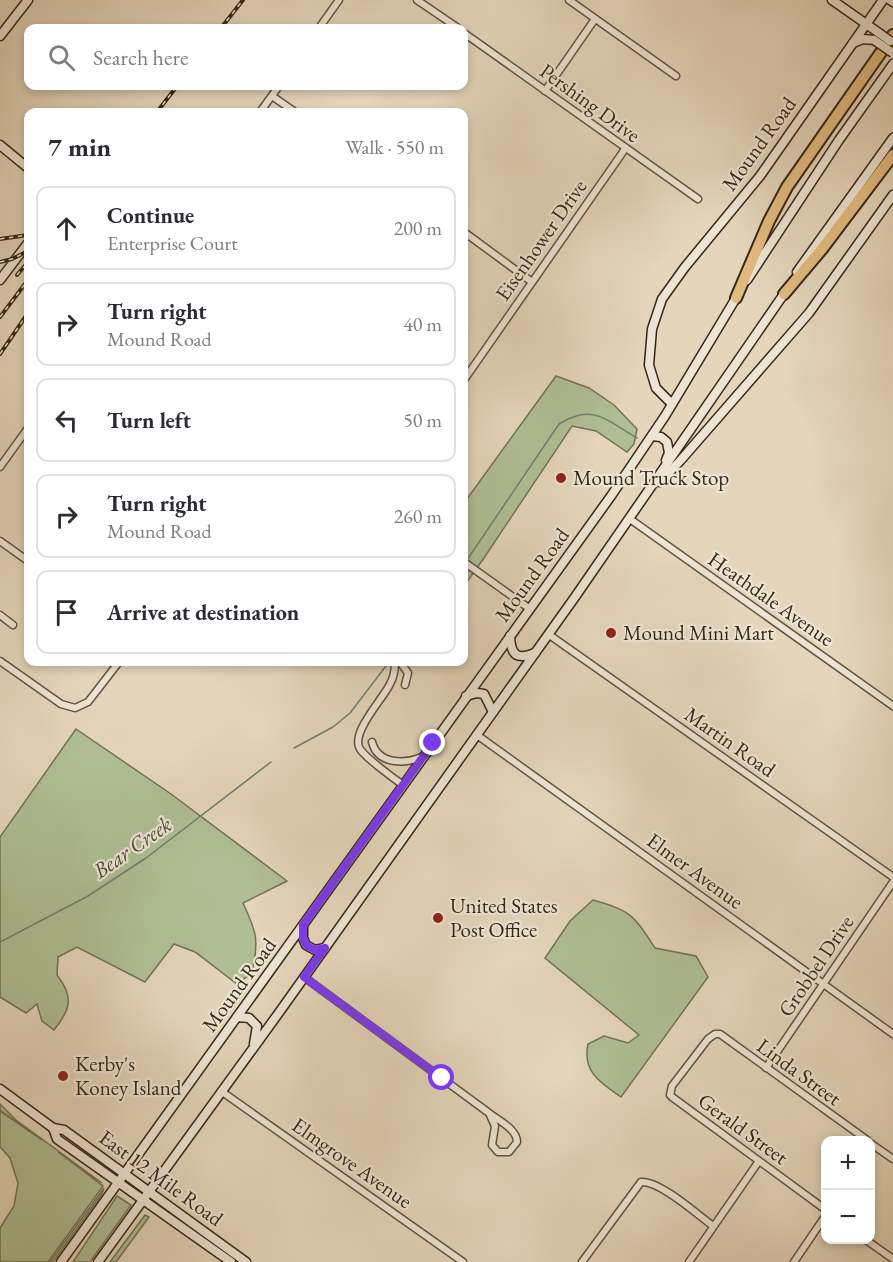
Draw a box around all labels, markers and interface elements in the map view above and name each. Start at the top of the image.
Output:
search box [24,24,468,90]
icon: search [45,41,78,74]
text: Search here [93,43,188,72]
street label: Pershing Drive [535,57,646,148]
street label: Mound Road [715,91,802,196]
text: 7 min [48,130,111,164]
text: Walk · 550 m [345,134,444,160]
street label: Eisenhower Drive [489,174,592,306]
text: Continue [107,201,194,230]
icon: ahead [50,212,83,245]
text: 200 m [394,215,442,241]
text: Enterprise Court [107,230,237,256]
text: Turn right [107,297,206,326]
icon: right [50,308,83,341]
text: 40 m [403,311,442,337]
text: Mound Road [107,326,212,352]
icon: left [50,404,83,437]
text: Turn left [107,406,191,435]
text: 50 m [403,407,442,433]
place label: Mound Truck Stop [573,464,729,491]
marker: Mound Truck Stop [554,471,568,485]
text: Turn right [107,489,206,518]
icon: right [50,500,83,533]
text: 260 m [394,503,442,529]
text: Mound Road [107,518,212,544]
street label: Mound Road [488,522,575,627]
street label: Heathdale Avenue [703,545,840,652]
icon: arrive [50,596,83,629]
text: Arrive at destination [107,598,299,627]
place label: Mound Mini Mart [623,619,774,646]
marker: Mound Mini Mart [604,626,618,640]
street label: Martin Road [680,700,781,783]
route end [419,729,445,755]
water label: Bear Creek [86,810,177,886]
street label: Elmer Avenue [642,826,749,915]
place label: United States Post Office [450,892,558,943]
street label: Grobbel Drive [772,910,859,1022]
marker: United States Post Office [431,911,445,925]
street label: Mound Road [195,932,282,1037]
street label: Linda Street [752,1032,847,1112]
place label: Kerby's Koney Island [75,1050,182,1101]
route start [428,1064,454,1090]
marker: Kerby's Koney Island [56,1069,70,1083]
street label: Gerald Street [693,1087,794,1171]
street label: Elmgrove Avenue [287,1111,418,1214]
street label: East 12 Mile Road [94,1123,229,1232]
map controls [821,1136,875,1244]
button: + [821,1136,875,1190]
button: − [821,1190,875,1244]

